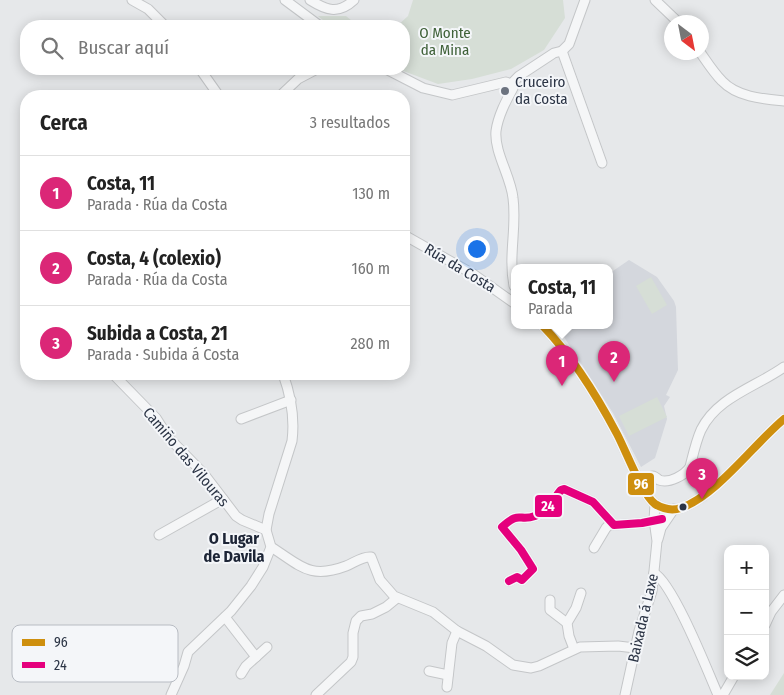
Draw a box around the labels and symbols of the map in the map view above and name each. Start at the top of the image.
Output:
north arrow [664,15,709,60]
park label: O Monte da Mina [419,24,471,59]
place label: Cruceiro da Costa [515,73,568,108]
marker: Cruceiro da Costa [499,85,511,97]
your location [464,236,490,262]
street label: Rúa da Costa [421,240,499,296]
pin: 2 [598,341,630,382]
pin: 1 [546,345,578,386]
street label: Camiño das Vilouras [139,404,233,510]
pin: 3 [686,458,718,499]
line badge: 96 [627,472,655,496]
text: 96 [634,476,648,493]
line badge: 24 [534,494,563,518]
text: 24 [540,498,555,515]
unlabelled marker [678,502,688,512]
district label: O Lugar de Davila [203,529,265,566]
street label: Baixada á Laxe [624,572,662,664]
legend [12,625,178,682]
text: 96 [54,634,68,651]
text: 24 [54,657,67,674]

